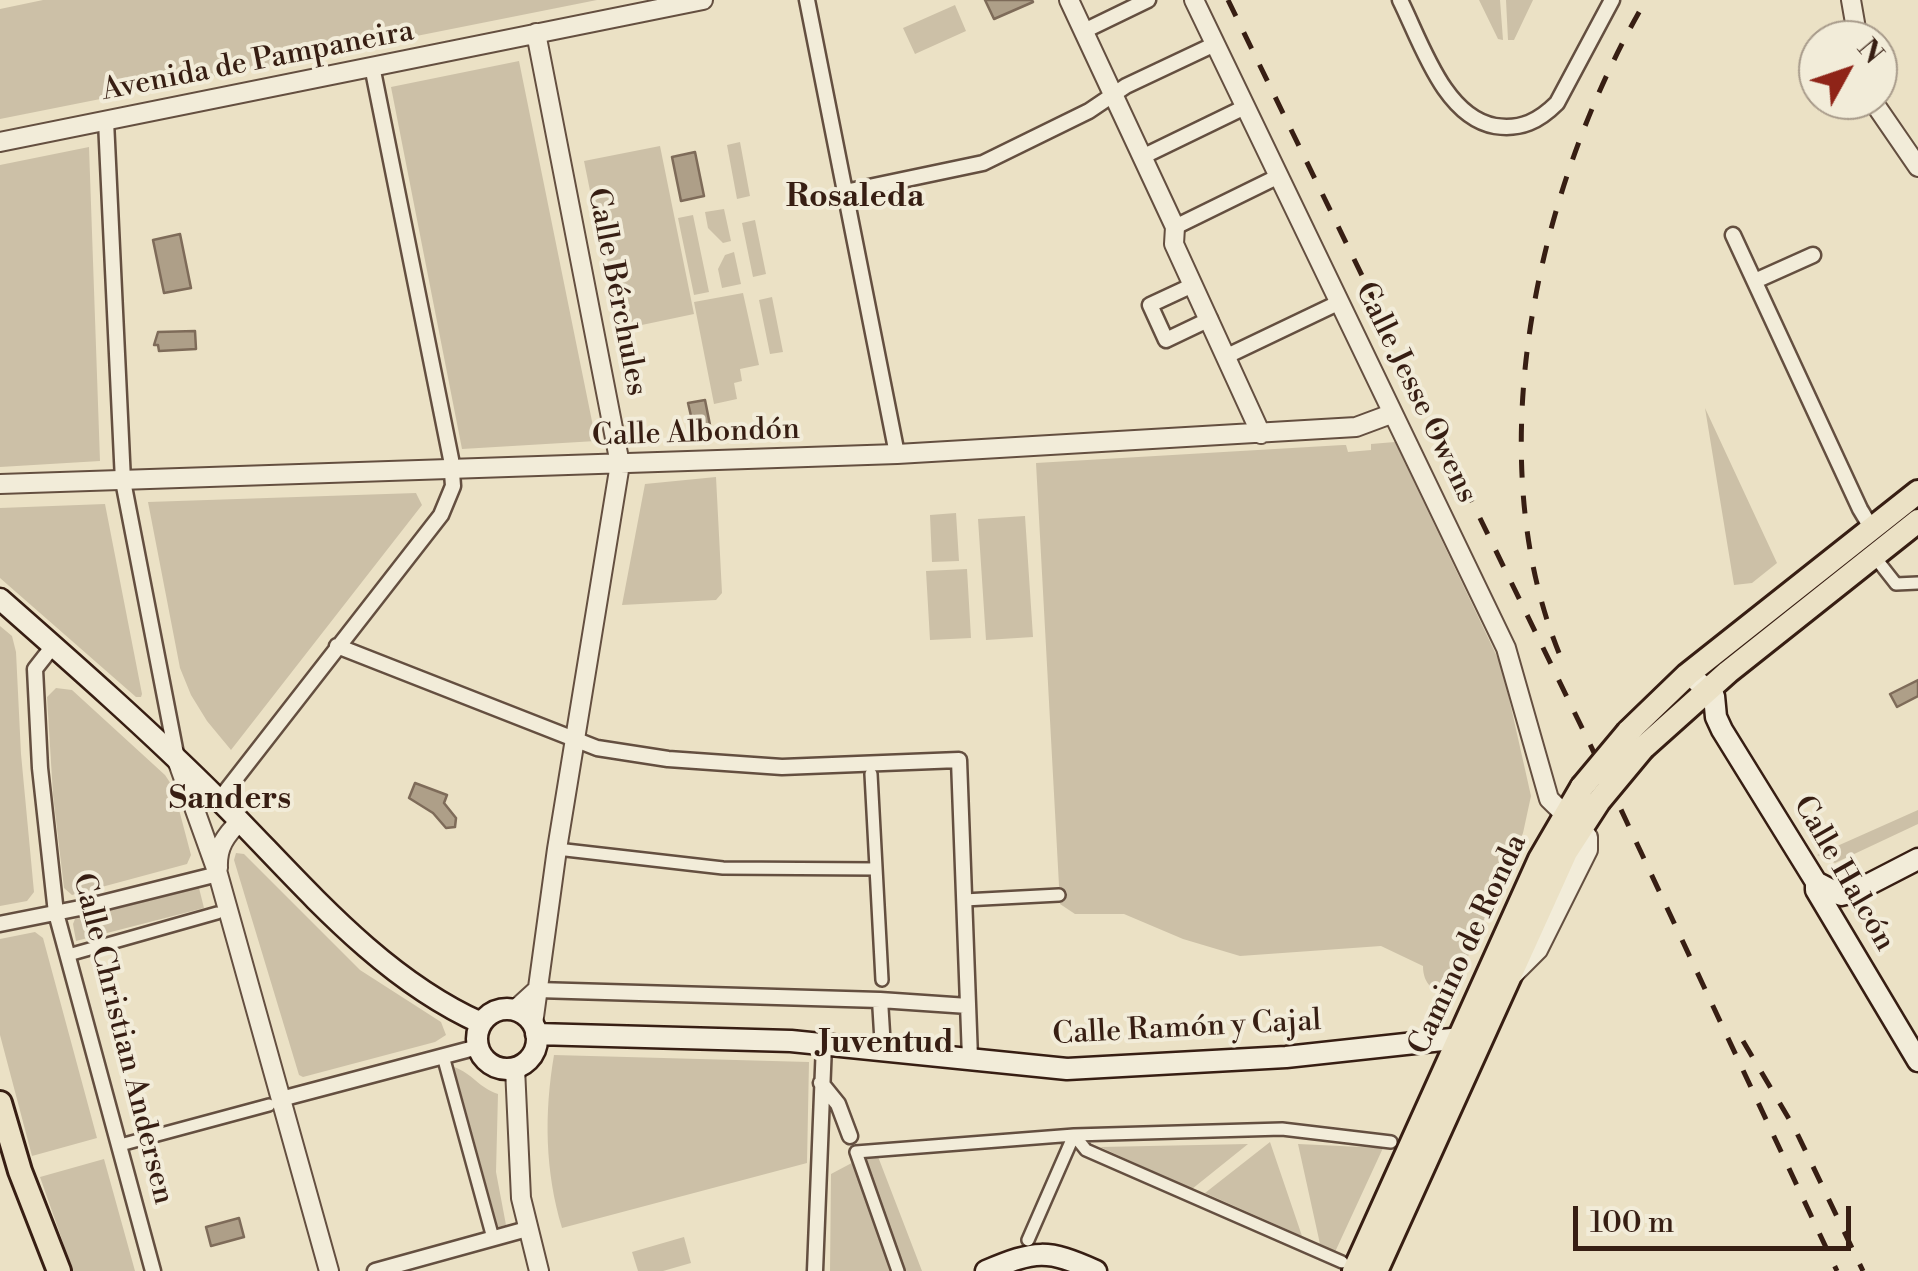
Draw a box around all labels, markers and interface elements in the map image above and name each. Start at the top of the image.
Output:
street label: Avenida de Pampaneira [99,14,417,110]
north arrow [1798,20,1898,120]
text: N [1849,32,1890,71]
district label: Rosaleda [786,179,924,217]
street label: Calle Bérchules [578,185,654,399]
street label: Calle Jesse Owens [1346,277,1484,509]
street label: Calle Albondón [591,412,801,456]
district label: Sanders [169,781,291,819]
street label: Calle Halcón [1784,790,1902,958]
street label: Camino de Ronda [1402,829,1536,1061]
street label: Calle Christian Andersen [63,870,181,1208]
street label: Calle Ramón y Cajal [1052,1004,1322,1054]
district label: Juventud [818,1025,954,1063]
scale bar [1578,1186,1856,1248]
text: 100 m [1590,1204,1674,1242]

